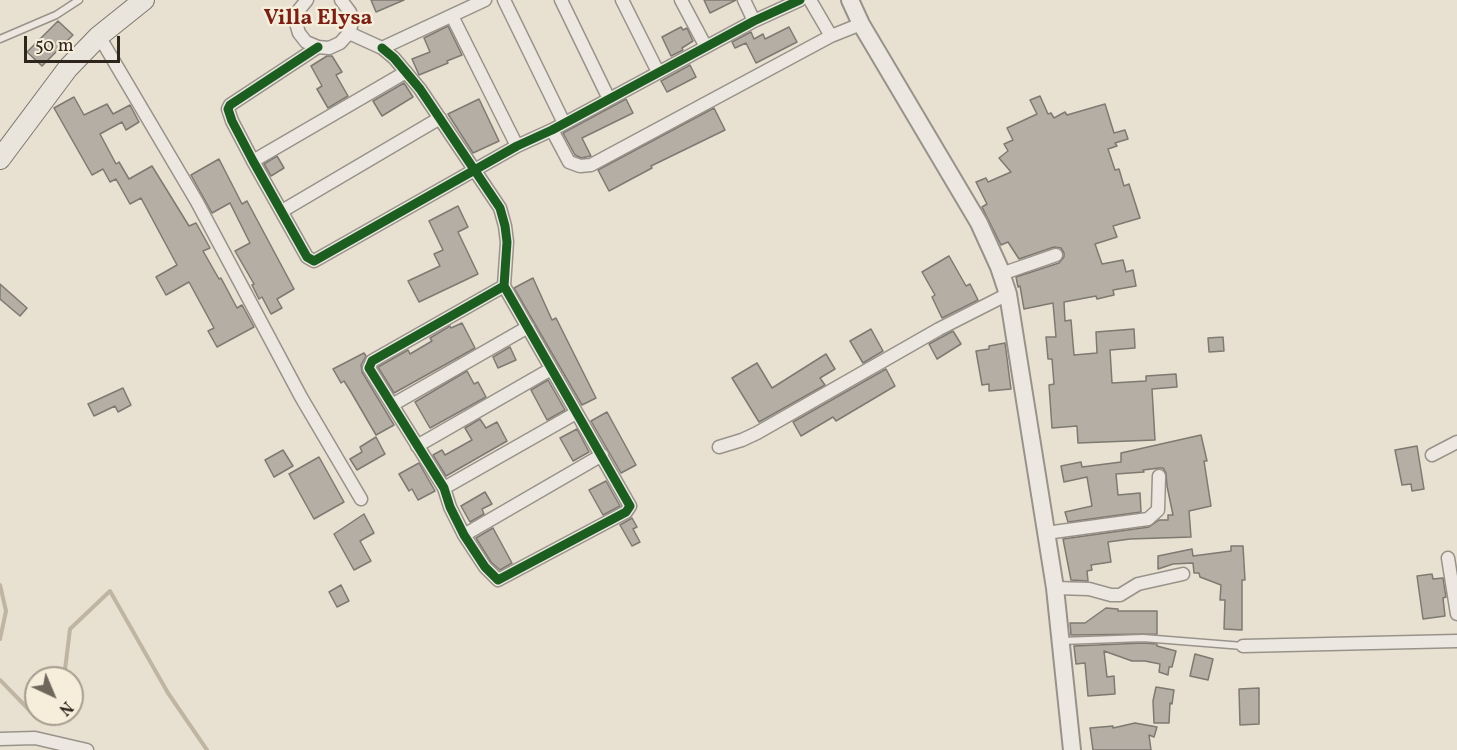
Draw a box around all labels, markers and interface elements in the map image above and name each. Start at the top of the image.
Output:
district label: Villa Elysa [263,7,373,33]
scale bar [27,24,123,62]
text: 50 m [35,34,74,59]
north arrow [24,666,84,726]
text: N [53,696,77,719]

